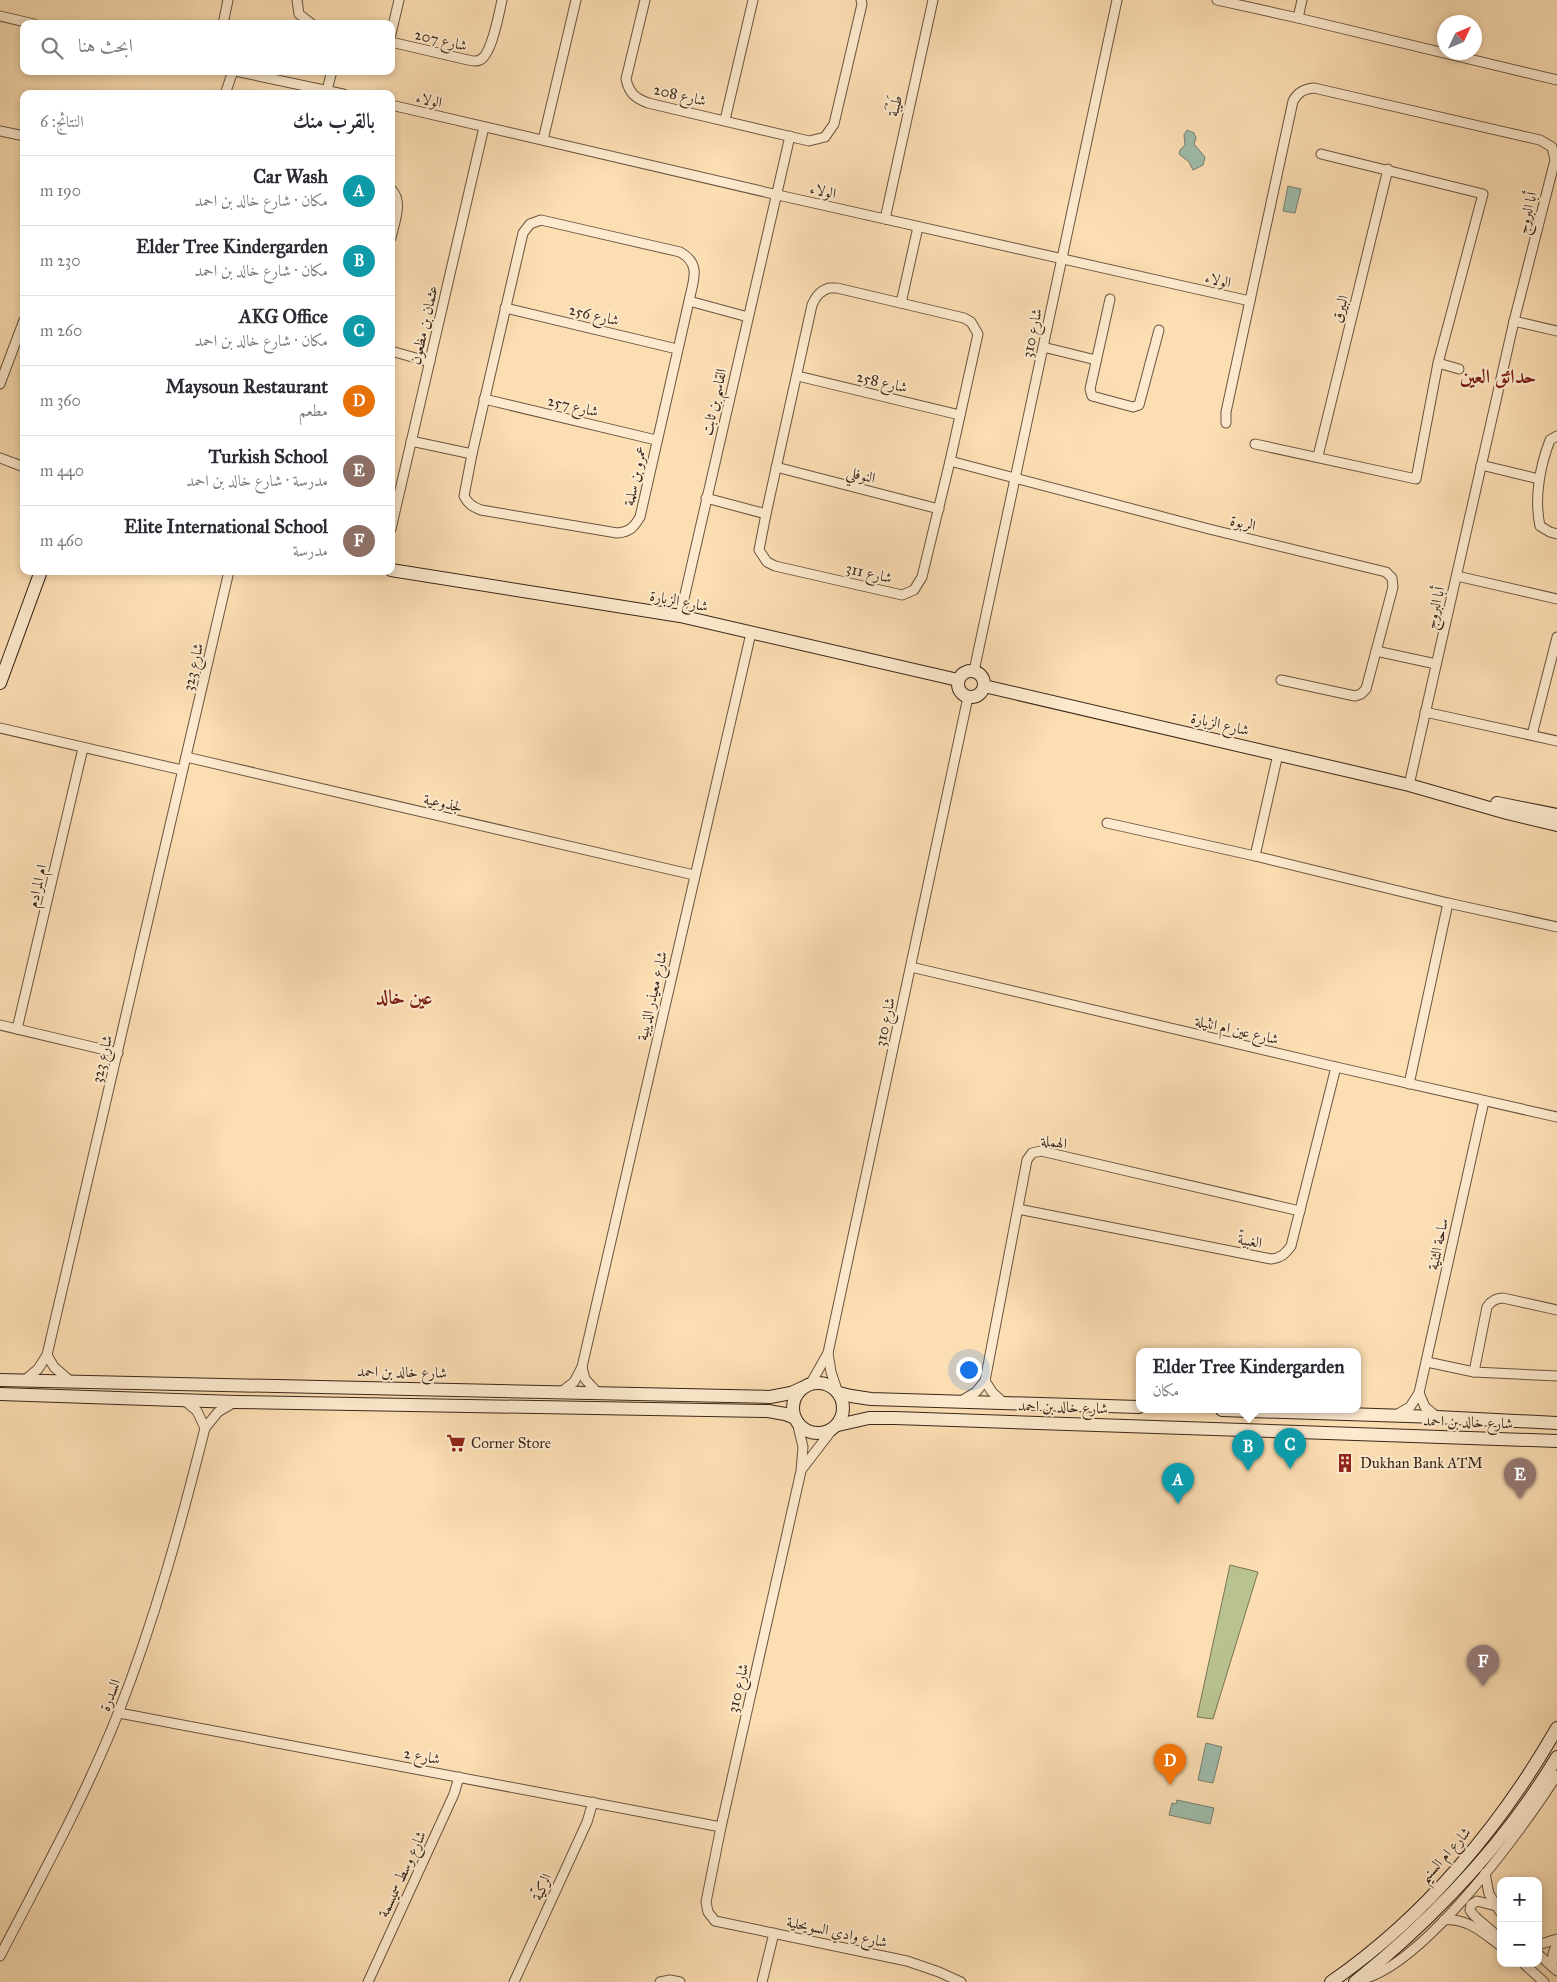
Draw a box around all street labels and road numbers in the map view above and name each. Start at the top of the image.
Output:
street label: شارع 207 [412,25,469,59]
street label: شارع 208 [651,80,708,114]
street label: الولاء [414,88,444,112]
street label: طَيْبَة [882,93,906,119]
street label: الولاء [808,179,838,203]
street label: أبا البروج [1511,189,1545,237]
street label: الولاء [1203,268,1233,292]
street label: عثمان بن مظعون [406,284,442,366]
street label: البيرق [1328,293,1352,325]
street label: شارع 256 [566,300,621,333]
street label: شارع 310 [1018,307,1050,360]
street label: القاسم بن ثابت [698,367,736,438]
street label: شارع 258 [854,367,909,400]
street label: شارع 257 [545,391,600,424]
street label: عمرو بن سلمة [620,444,651,508]
street label: النوفلي [843,463,877,492]
street label: الربوة [1228,511,1258,535]
street label: شارع 311 [843,559,894,591]
street label: أبا البروج [1419,584,1453,632]
street label: شارع الزبارة [647,587,710,619]
street label: شارع 323 [179,641,211,694]
street label: شارع الزبارة [1188,709,1251,743]
street label: لجذوعية [422,790,464,816]
street label: ام المرادم [23,863,55,910]
street label: شارع معيذر الذيبية [633,950,675,1043]
street label: شارع 310 [871,996,903,1049]
street label: شارع عين ام انثيلة [1192,1011,1280,1052]
street label: شارع 323 [88,1033,120,1086]
street label: الهملة [1039,1131,1068,1153]
street label: ساحة الثنية [1424,1216,1452,1272]
street label: الغبيةّ [1235,1228,1264,1252]
street label: شارع خالد بن احمد [357,1362,447,1386]
street label: شارع خالد بن احمد [1017,1396,1108,1422]
street label: شارع خالد بن احمد [1422,1411,1513,1437]
street label: شارع 310 [724,1662,756,1715]
street label: السدرة [96,1676,124,1714]
street label: شارع 2 [402,1744,442,1772]
street label: شارع ام السنيم [1415,1823,1479,1891]
street label: شارع وسط سميسمة [374,1828,434,1922]
street label: الركيّة [526,1870,556,1903]
street label: شارع وادي السويحلية [784,1913,889,1955]

